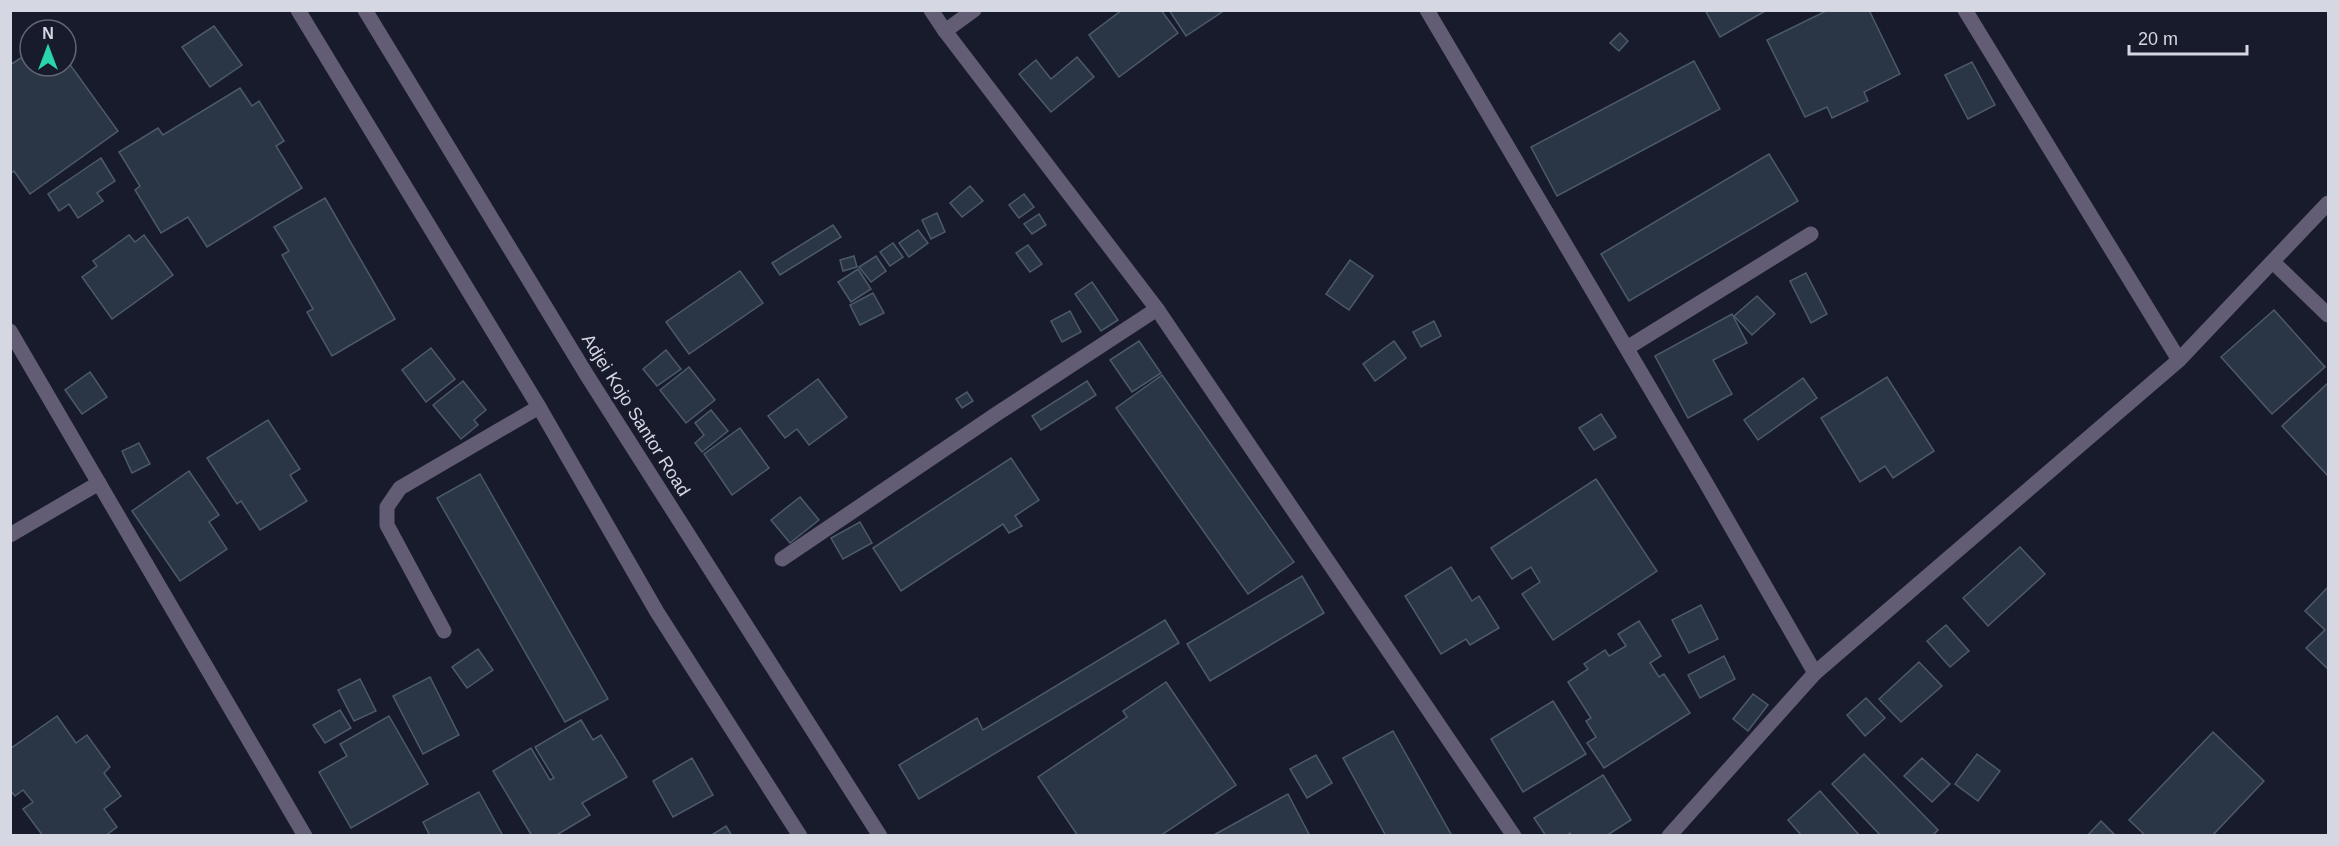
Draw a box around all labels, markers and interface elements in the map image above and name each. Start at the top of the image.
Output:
north arrow [18,18,78,78]
scale bar [2129,18,2248,56]
text: N [42,25,54,42]
text: 20 m [2138,29,2178,49]
street label: Adjei Kojo Santor Road [578,330,694,500]

